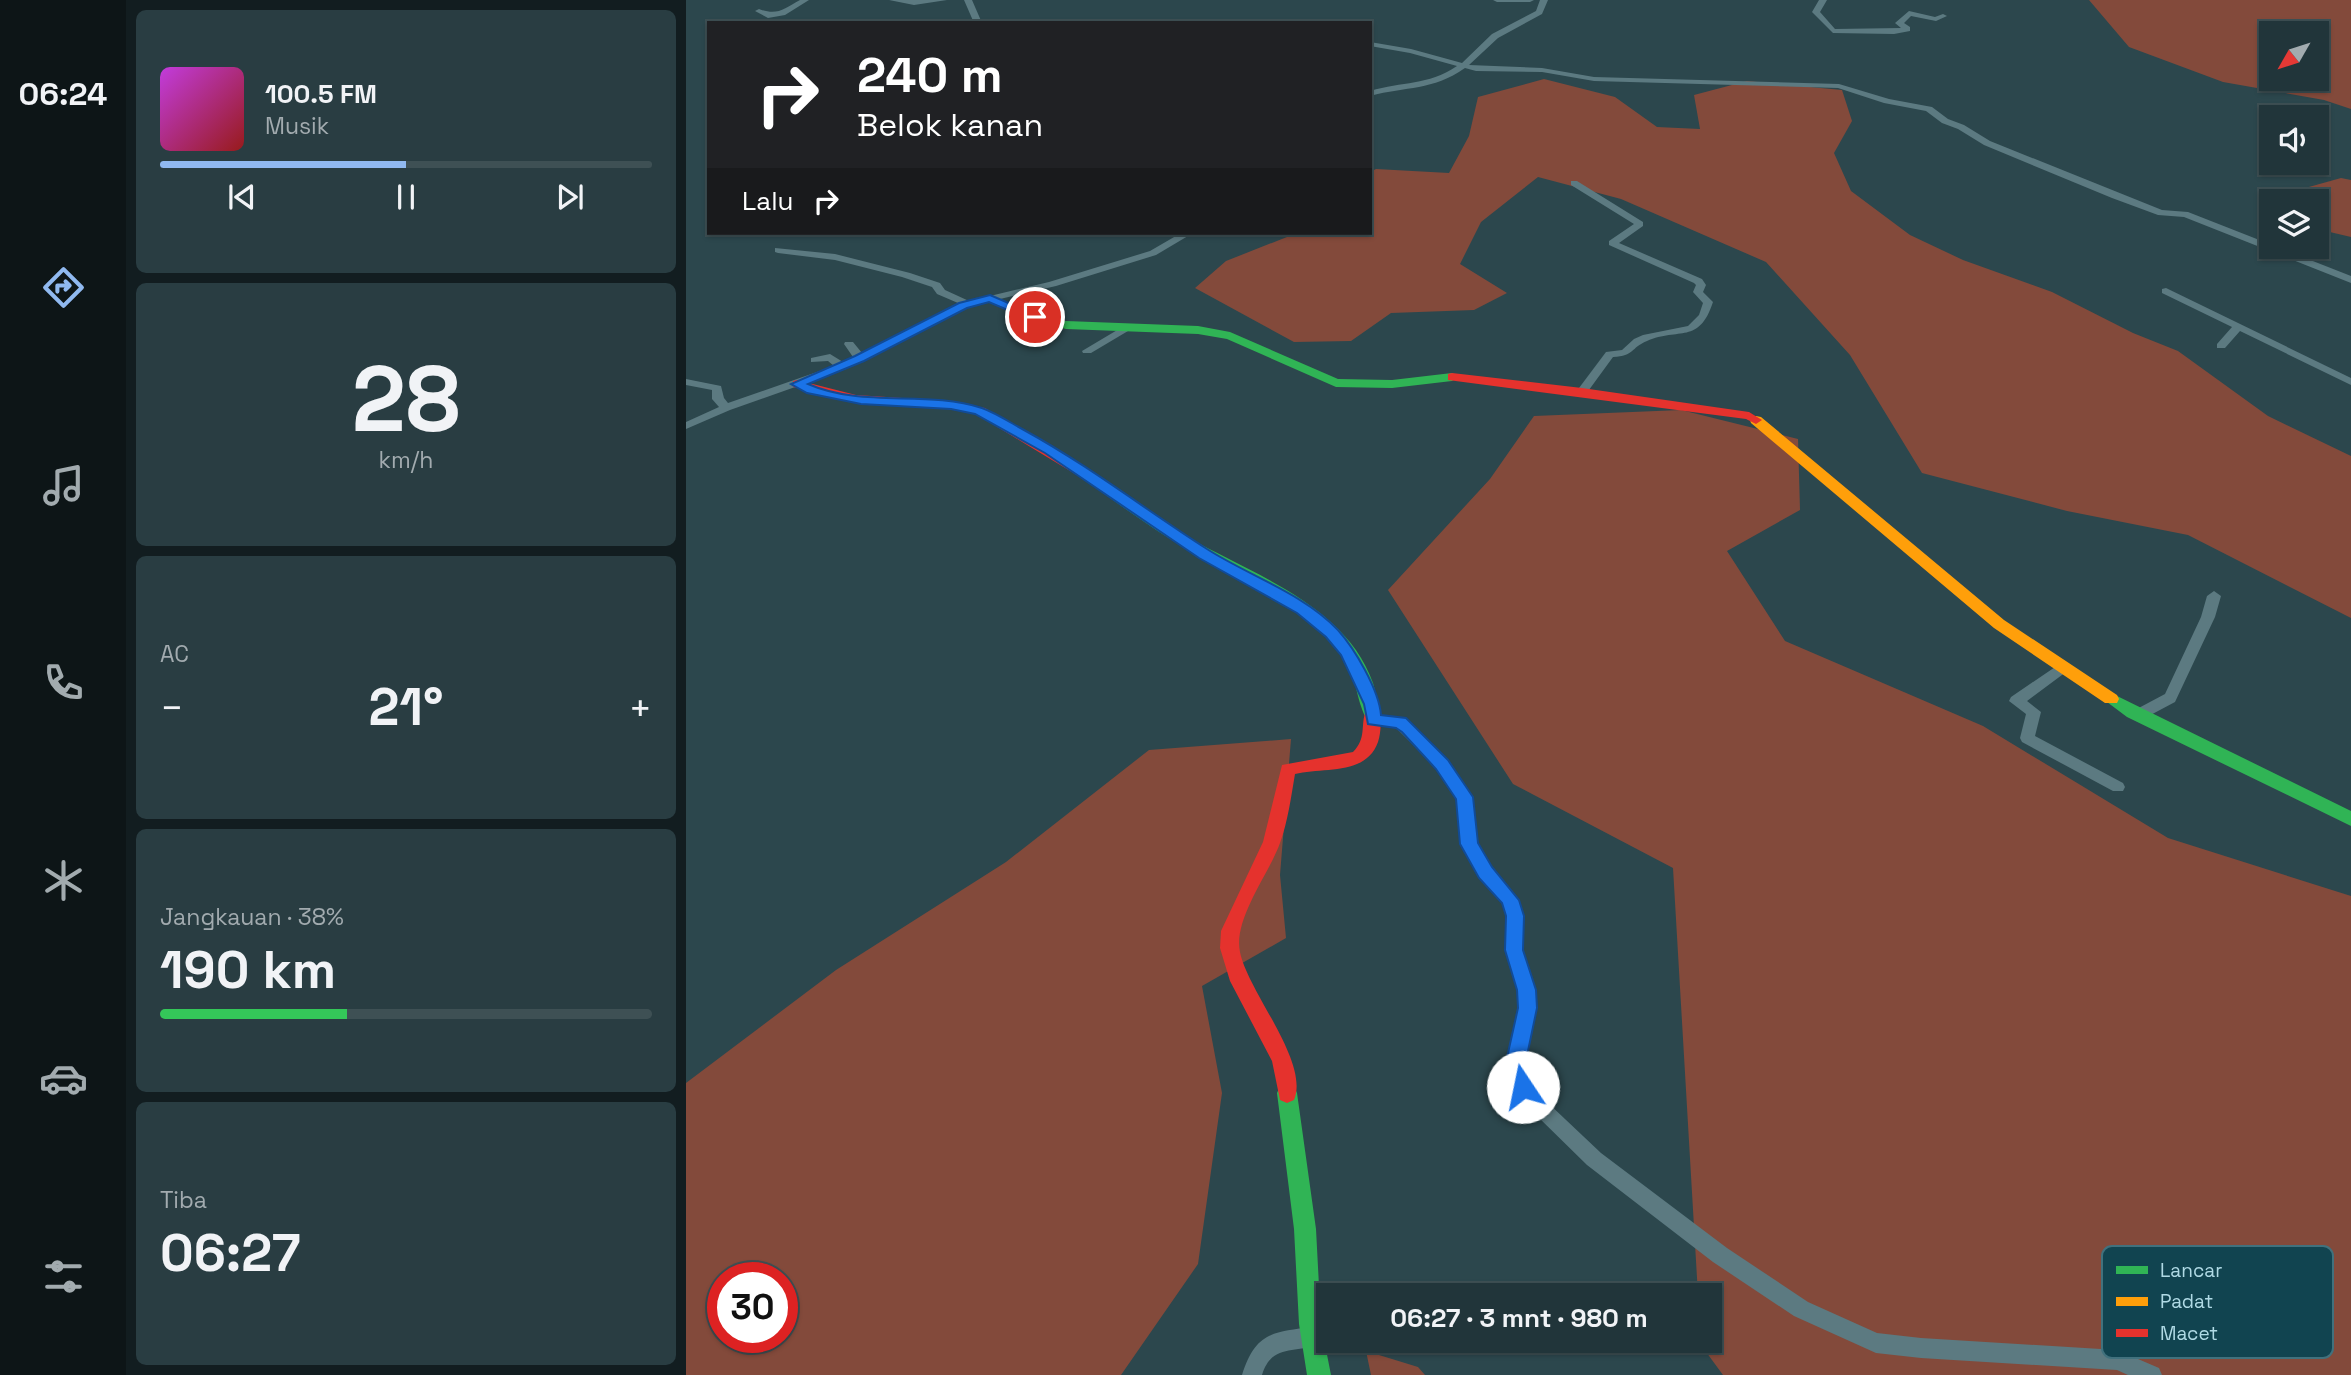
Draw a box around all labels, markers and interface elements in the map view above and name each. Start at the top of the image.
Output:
north arrow [2259,21,2329,91]
map controls [2259,21,2329,259]
text: 240 m [857,44,1003,106]
icon: right [742,49,833,140]
text: 06:24 [19,74,107,114]
text: 100.5 FM [265,77,377,111]
text: Belok kanan [857,105,1043,145]
button: sound [2259,105,2329,175]
text: Musik [265,111,329,141]
icon: previous [223,178,261,216]
icon: pause [387,178,425,216]
icon: next [551,178,589,216]
icon: right [807,182,845,220]
text: Lalu [742,184,793,218]
button: layers [2259,189,2329,259]
icon: directions [39,263,88,312]
pin [1005,287,1065,347]
icon: arrive [1016,298,1054,336]
text: 28 [352,341,460,458]
text: km/h [379,445,433,475]
icon: music [39,461,88,510]
text: AC [160,639,189,669]
icon: phone [39,658,88,707]
text: 21° [369,674,443,740]
text: − [160,684,184,732]
text: + [628,684,652,732]
icon: climate [39,856,88,905]
text: Jangkauan · 38% [160,902,344,932]
text: 190 km [160,937,336,1003]
position arrow [1486,1050,1560,1124]
icon: car [39,1054,88,1103]
text: Tiba [160,1185,207,1215]
text: 06:27 [160,1220,301,1286]
legend [2102,1246,2333,1358]
icon: filters [39,1252,88,1301]
text: Lancar [2160,1258,2222,1283]
speed limit sign: 30 [707,1262,798,1353]
text: Padat [2160,1289,2213,1314]
text: 06:27 · 3 mnt · 980 m [1390,1301,1648,1335]
text: Macet [2160,1321,2218,1346]

